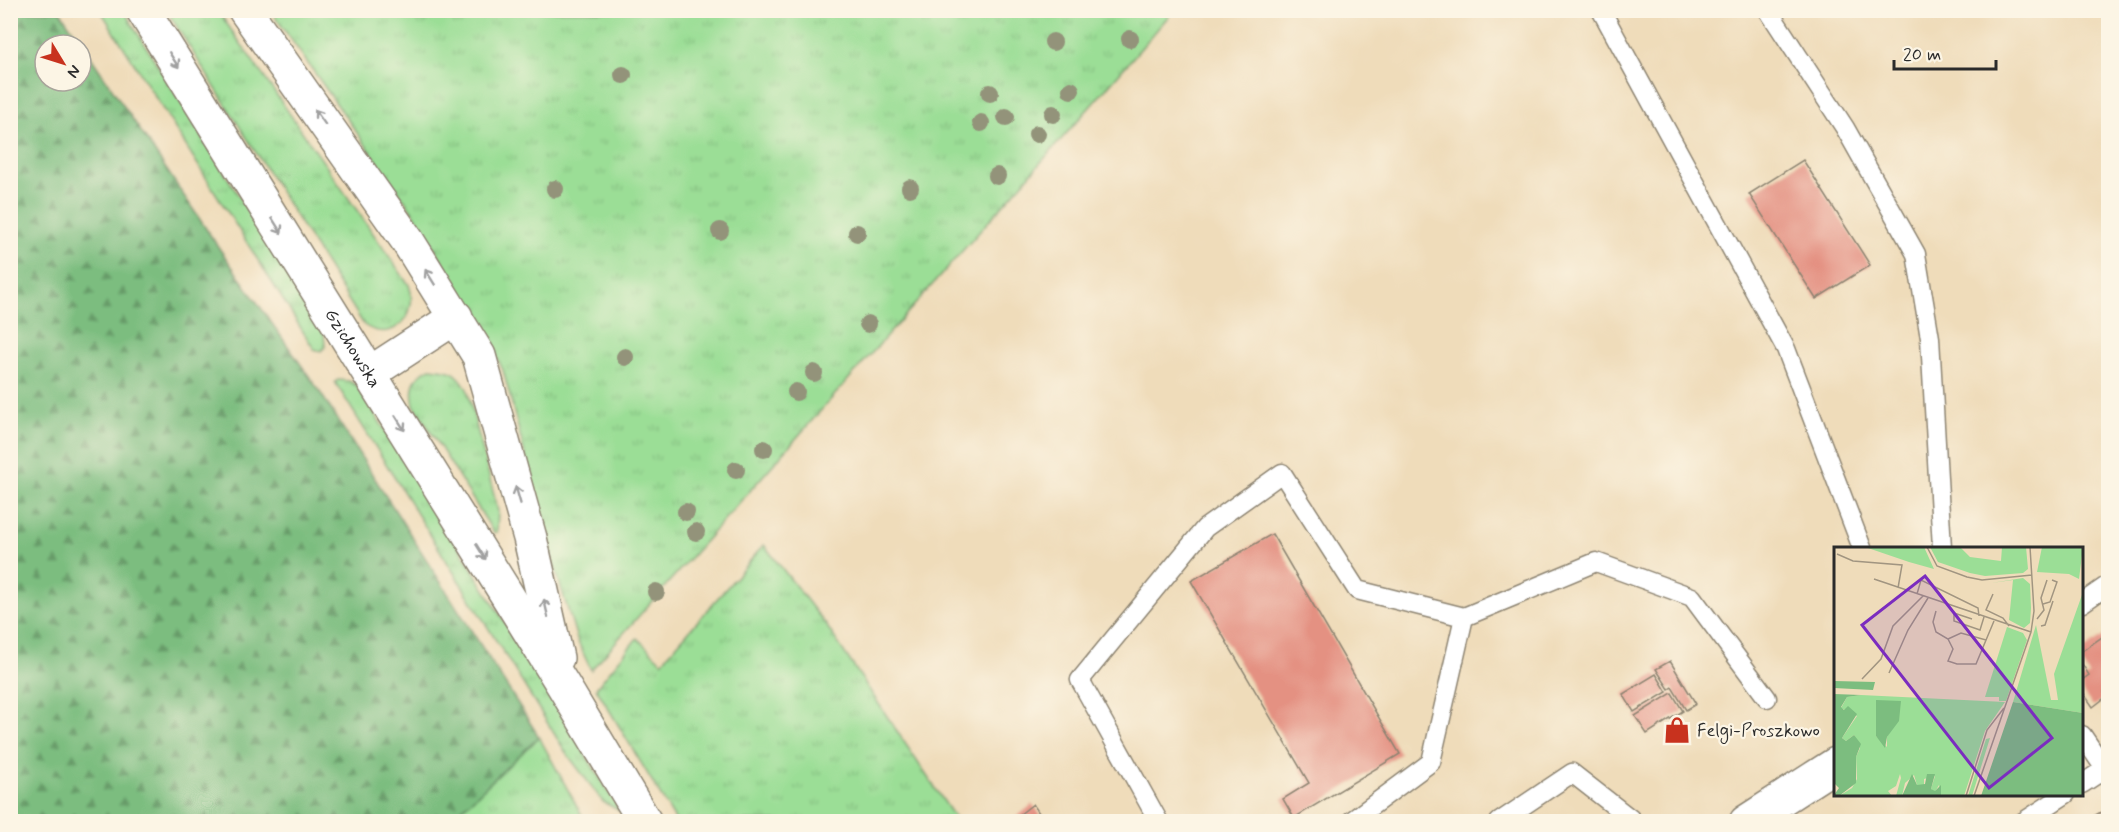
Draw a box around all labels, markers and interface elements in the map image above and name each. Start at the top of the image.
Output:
north arrow [33,33,93,93]
scale bar [1894,33,1996,71]
text: 20 m [1903,43,1941,67]
one-way arrow [168,51,180,68]
text: N [62,61,85,82]
one-way arrow [313,109,326,125]
one-way arrow [271,217,284,234]
one-way arrow [424,269,436,286]
street label: Gzichowska [319,304,386,393]
one-way arrow [395,414,407,431]
one-way arrow [512,486,523,505]
one-way arrow [475,543,487,560]
inset map [1834,547,2083,796]
one-way arrow [539,599,551,618]
shop icon: Felgi-Proszkowo [1662,715,1692,745]
place label: Felgi-Proszkowo [1697,719,1820,744]

